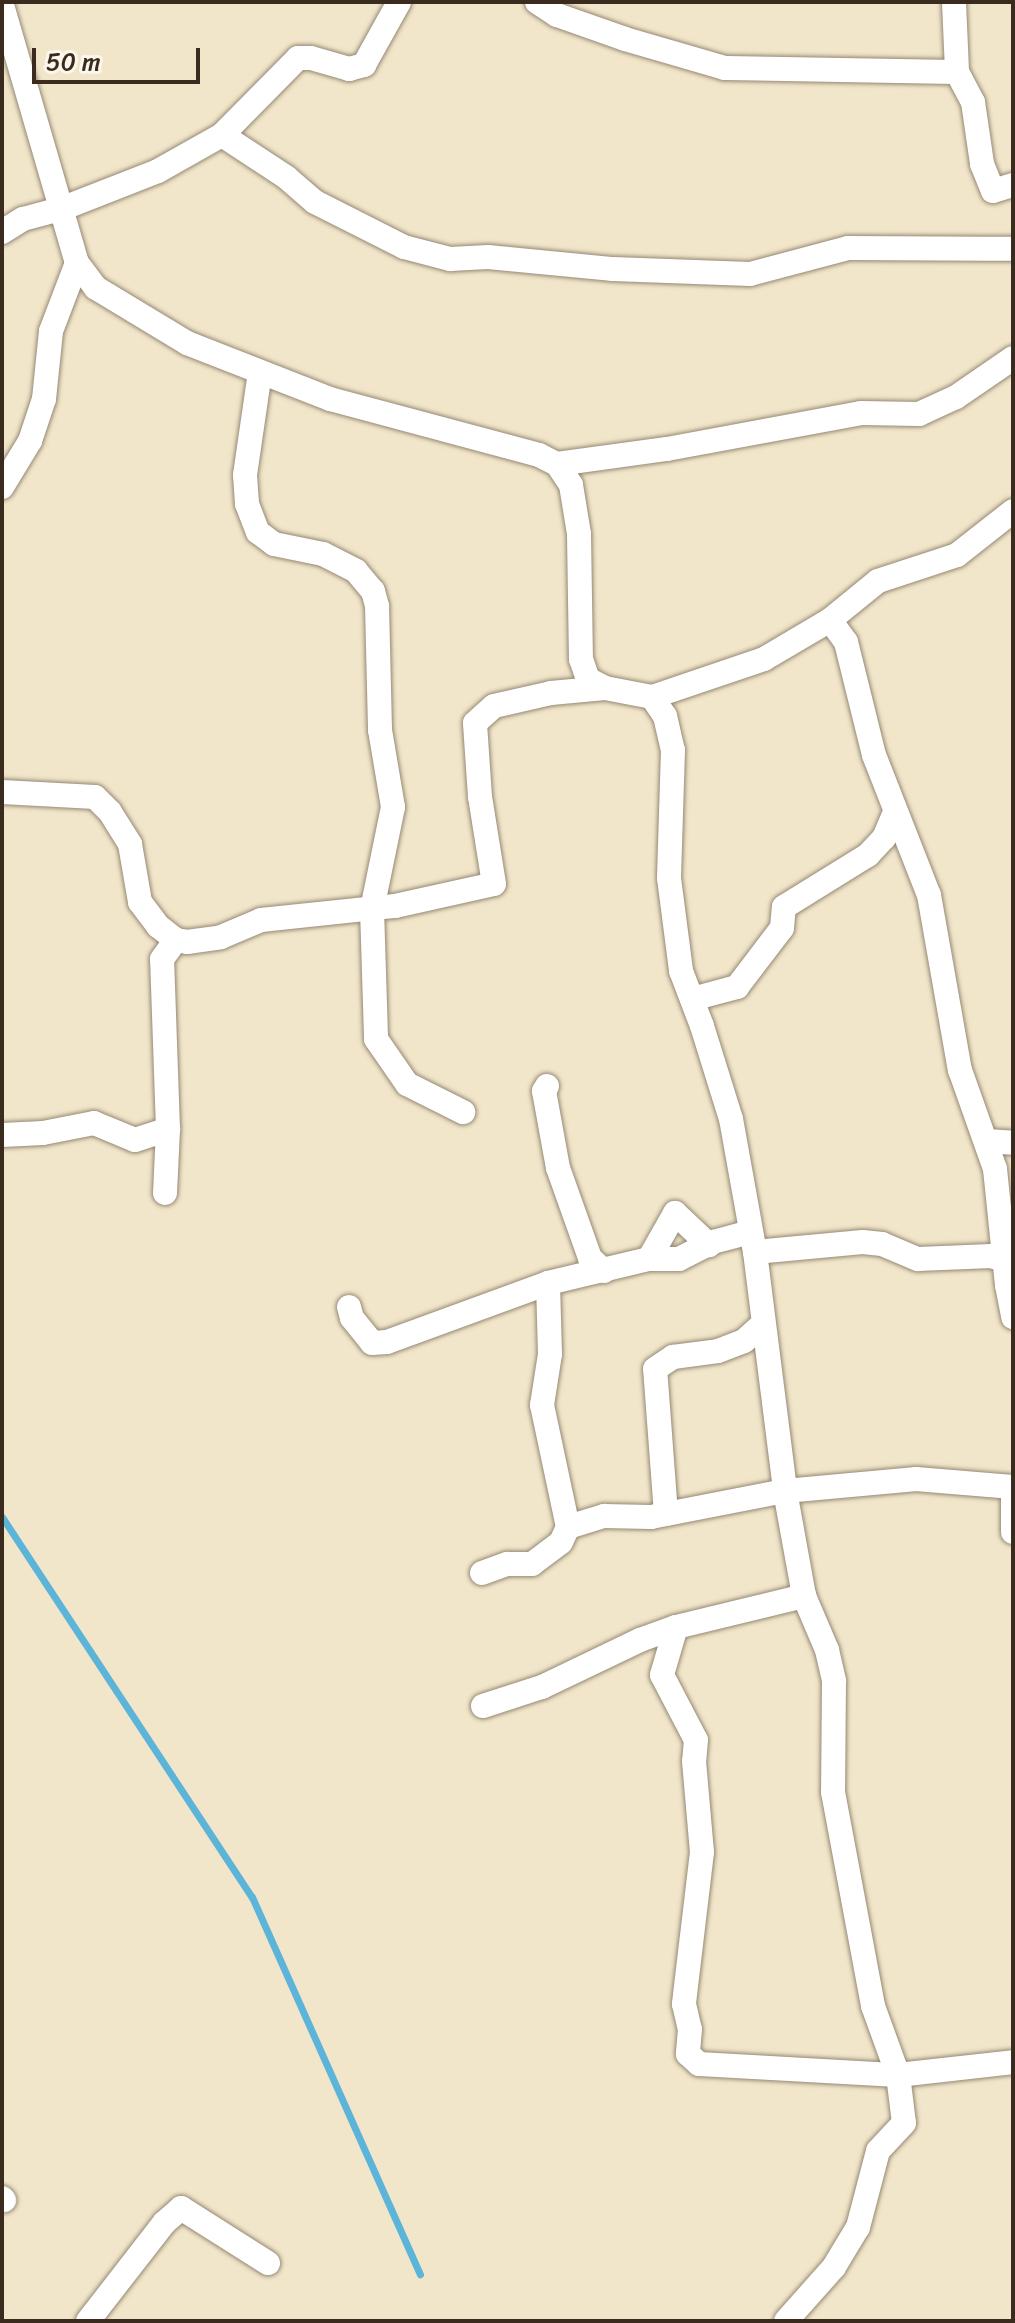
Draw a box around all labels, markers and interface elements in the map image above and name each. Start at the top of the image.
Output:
scale bar [36,32,204,82]
text: 50 m [46,41,101,83]

